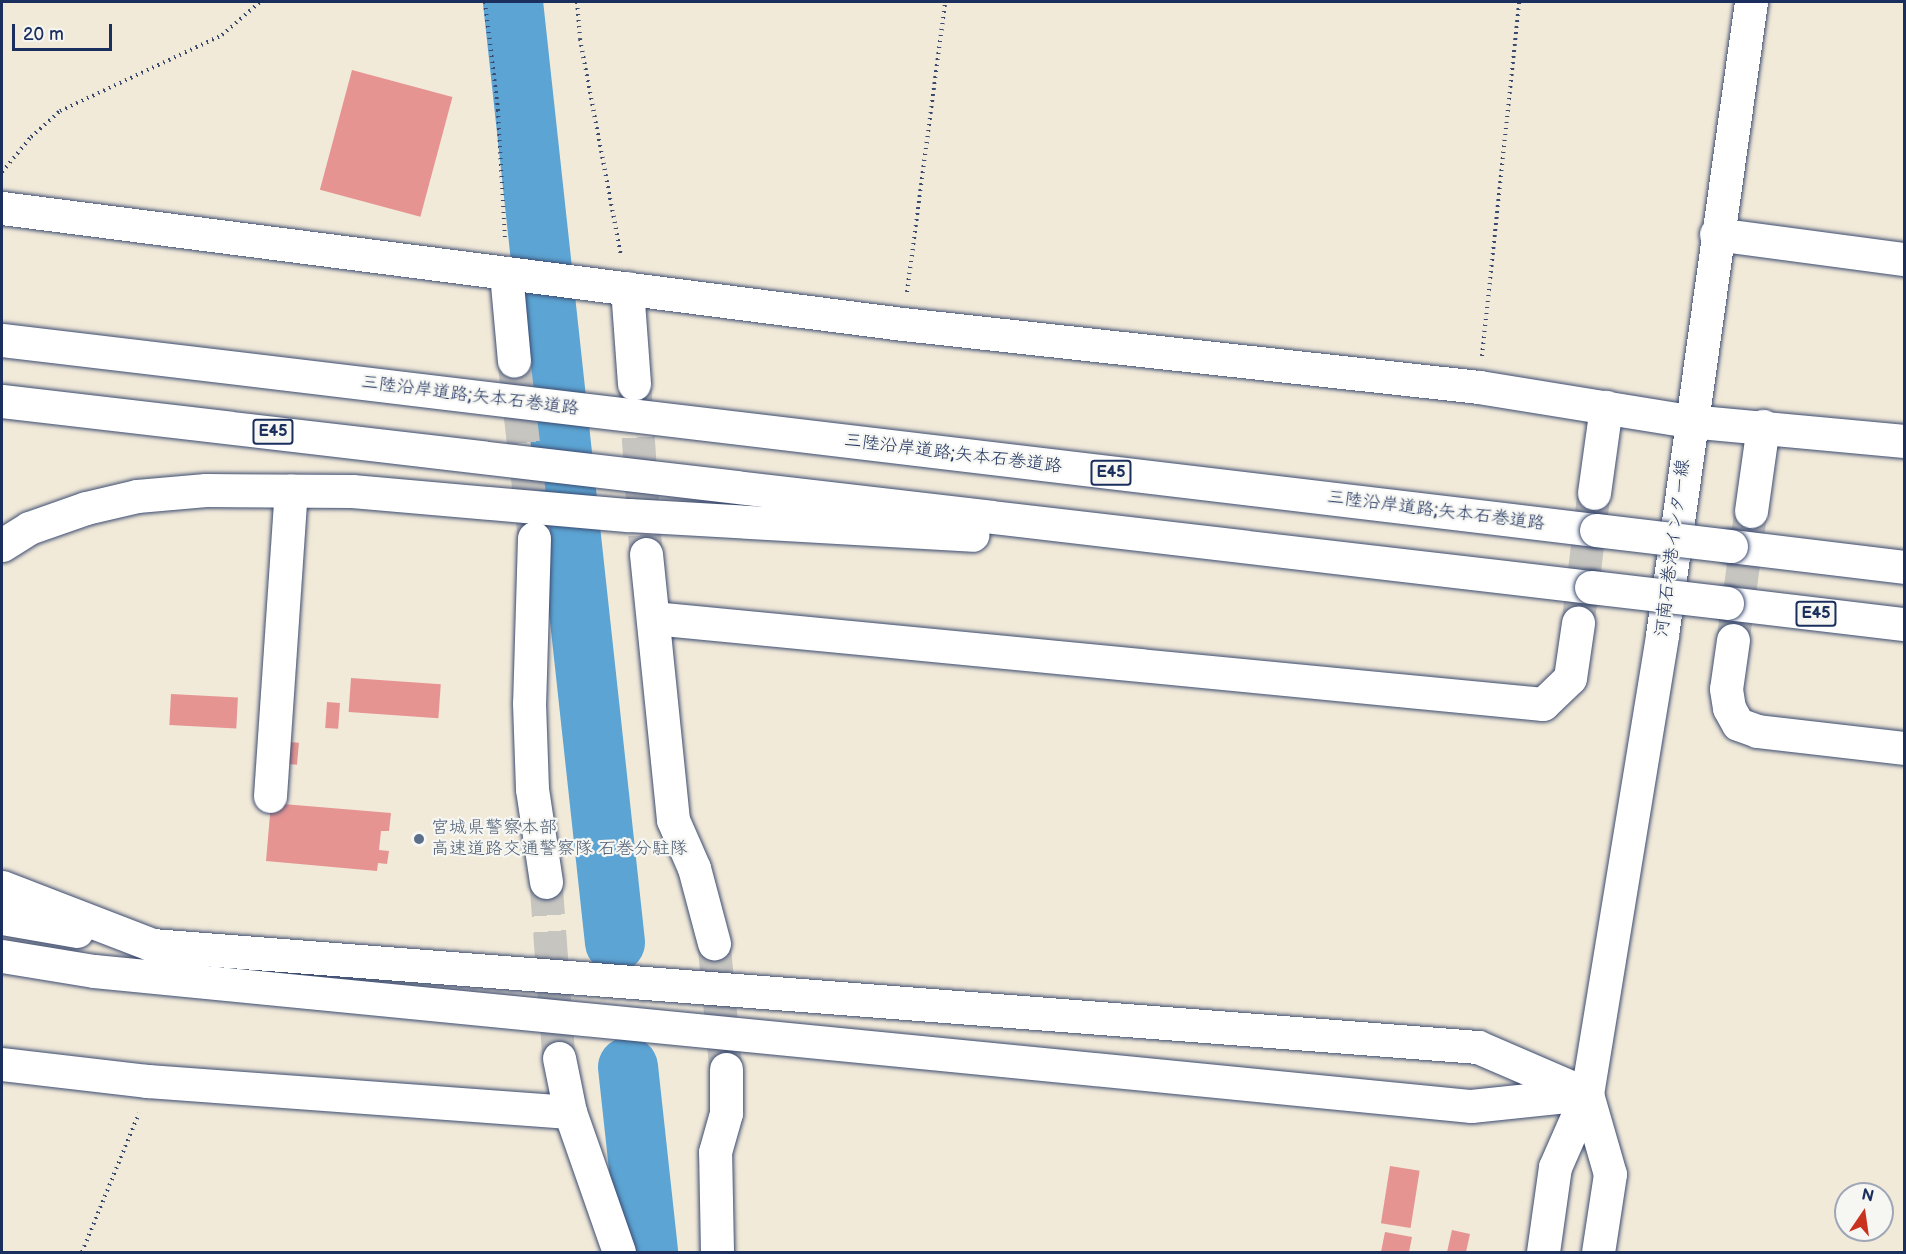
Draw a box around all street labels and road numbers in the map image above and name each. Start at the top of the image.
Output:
street label: 三陸沿岸道路;矢本石巻道路 [360,372,580,420]
road number: E45 [252,419,294,445]
street label: 三陸沿岸道路;矢本石巻道路 [843,430,1063,478]
street label: 河南石巻港インター線 [1651,457,1695,639]
road number: E45 [1090,460,1132,486]
street label: 三陸沿岸道路;矢本石巻道路 [1326,487,1546,535]
road number: E45 [1795,601,1837,627]

